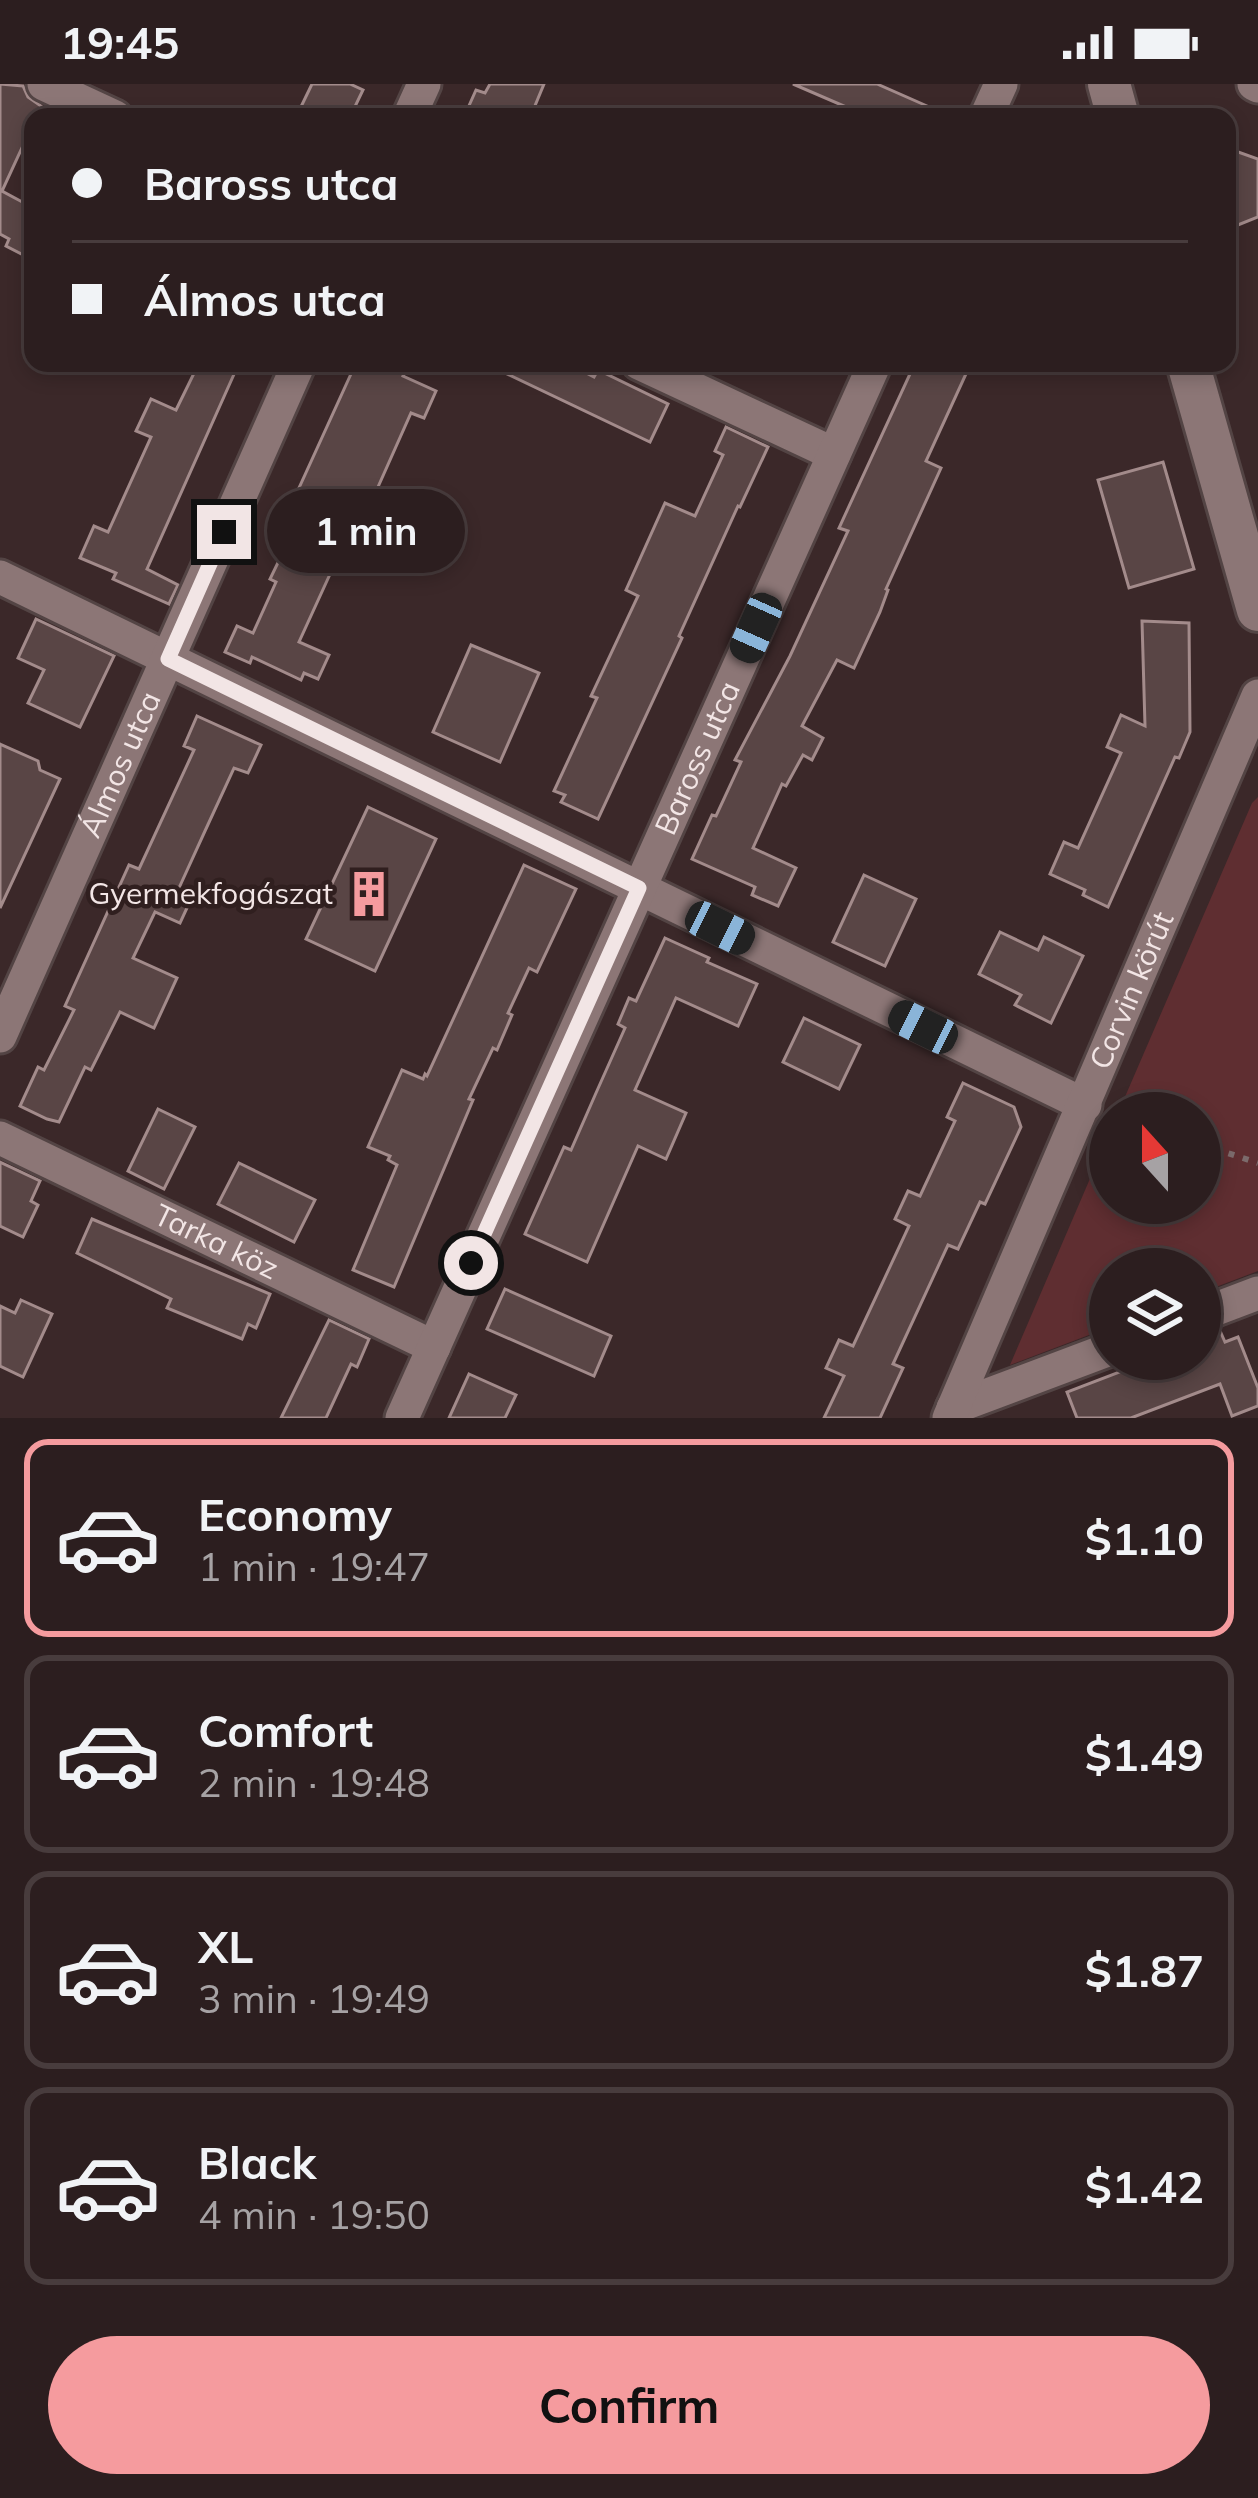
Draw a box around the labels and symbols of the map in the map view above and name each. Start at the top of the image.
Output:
callout: 1 min [266,490,464,574]
route end [197,505,251,559]
car [725,588,787,668]
street label: Baross utca [646,675,748,841]
street label: Álmos utca [71,685,169,843]
building icon: Gyermekfogászat [344,869,394,919]
place label: Gyermekfogászat [88,874,333,912]
car [680,896,760,960]
street label: Corvin körút [1081,905,1182,1075]
car [883,995,963,1059]
north arrow [1089,1092,1221,1224]
street label: Tarka köz [148,1195,285,1287]
route start [444,1236,498,1290]

